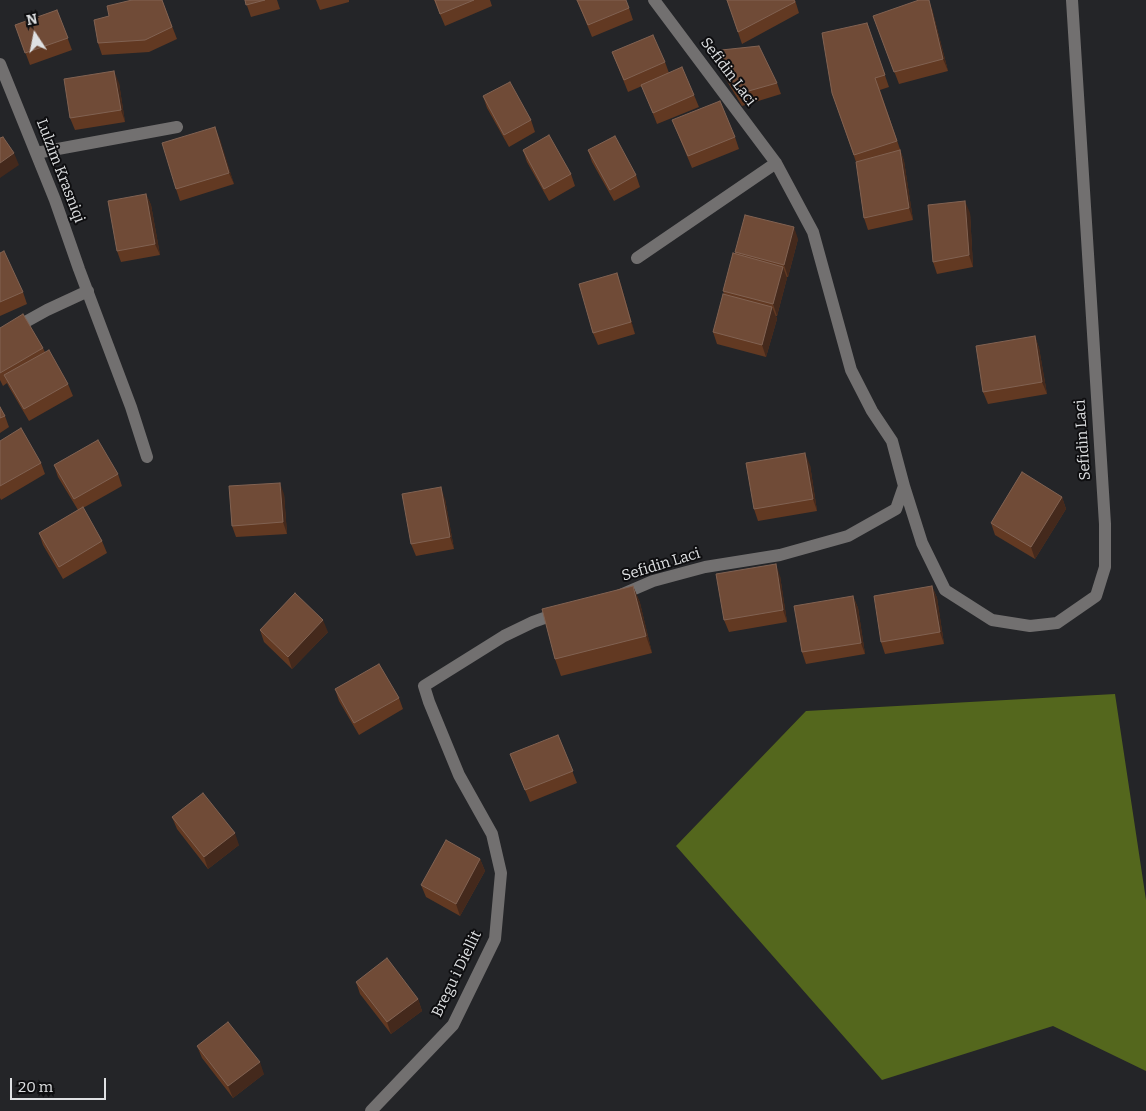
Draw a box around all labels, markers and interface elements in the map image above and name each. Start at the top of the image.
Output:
north arrow [10,10,60,60]
text: N [25,10,39,29]
street label: Sefidin Laci [696,34,760,110]
street label: Lulzim Krasniqi [32,117,88,225]
street label: Sefidin Laci [1071,399,1095,481]
street label: Sefidin Laci [620,545,702,585]
street label: Bregu i Diellit [428,928,486,1020]
scale bar [12,1068,109,1100]
text: 20 m [18,1078,53,1096]

